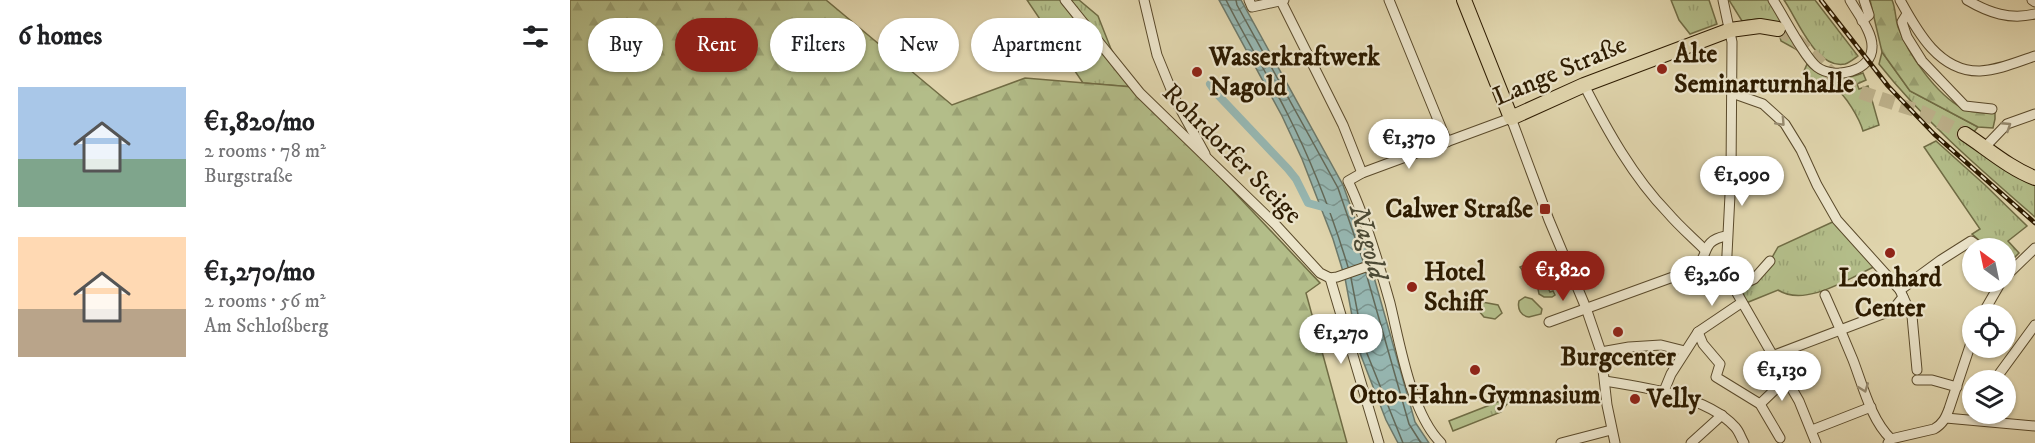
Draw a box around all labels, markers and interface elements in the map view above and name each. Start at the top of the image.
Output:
chip: Buy [588,18,663,72]
chip: Rent [675,18,758,72]
chip: Filters [770,18,866,72]
chip: New [878,18,959,72]
chip: Apartment [971,18,1103,72]
text: 6 homes [18,20,102,53]
icon: filters [519,20,552,53]
street label: Lange Straße [1488,28,1632,114]
place label: Alte Seminarturnhalle [1673,38,1854,101]
place label: Wasserkraftwerk Nagold [1208,41,1381,104]
marker: Alte Seminarturnhalle [1655,62,1669,76]
marker: Wasserkraftwerk Nagold [1190,65,1204,79]
street label: Rohrdorfer Steige [1155,77,1309,231]
text: €1,820/mo [204,106,315,139]
icon: home [66,111,138,183]
one-way arrow [1774,114,1785,125]
pin: €1,370 [1360,119,1458,170]
one-way arrow [2001,122,2012,133]
text: €1,370 [1382,126,1436,151]
text: 2 rooms · 78 m² [204,139,326,164]
pin: €1,090 [1693,156,1791,207]
text: €1,090 [1714,163,1770,188]
text: Burgstraße [204,164,293,189]
place label: Calwer Straße [1385,193,1533,226]
water label: Nagold [1341,199,1396,287]
marker: Calwer Straße [1538,202,1552,216]
north arrow [1962,238,2016,292]
map controls [1962,238,2016,424]
marker: Leonhard Center [1883,246,1897,260]
pin: €1,820 [1514,251,1612,302]
text: €1,270/mo [204,256,315,289]
place label: Hotel Schiff [1424,256,1488,319]
pin: €3,260 [1663,256,1761,307]
text: €1,820 [1535,258,1591,283]
icon: home [66,261,138,333]
place label: Leonhard Center [1839,262,1943,325]
text: €3,260 [1684,263,1740,288]
marker: Hotel Schiff [1405,280,1419,294]
text: 2 rooms · 56 m² [204,289,326,314]
button: locate [1962,304,2016,358]
text: Am Schloßberg [204,314,328,339]
pin: €1,270 [1292,314,1390,365]
text: €1,270 [1313,321,1369,346]
marker: Burgcenter [1611,325,1625,339]
place label: Burgcenter [1560,341,1676,374]
pin: €1,130 [1733,351,1831,402]
text: €1,130 [1757,358,1807,383]
marker: Otto-Hahn-Gymnasium [1468,363,1482,377]
button: layers [1962,370,2016,424]
place label: Otto-Hahn-Gymnasium [1349,379,1601,412]
one-way arrow [1856,382,1869,393]
place label: Velly [1646,383,1701,416]
marker: Velly [1628,392,1642,406]

